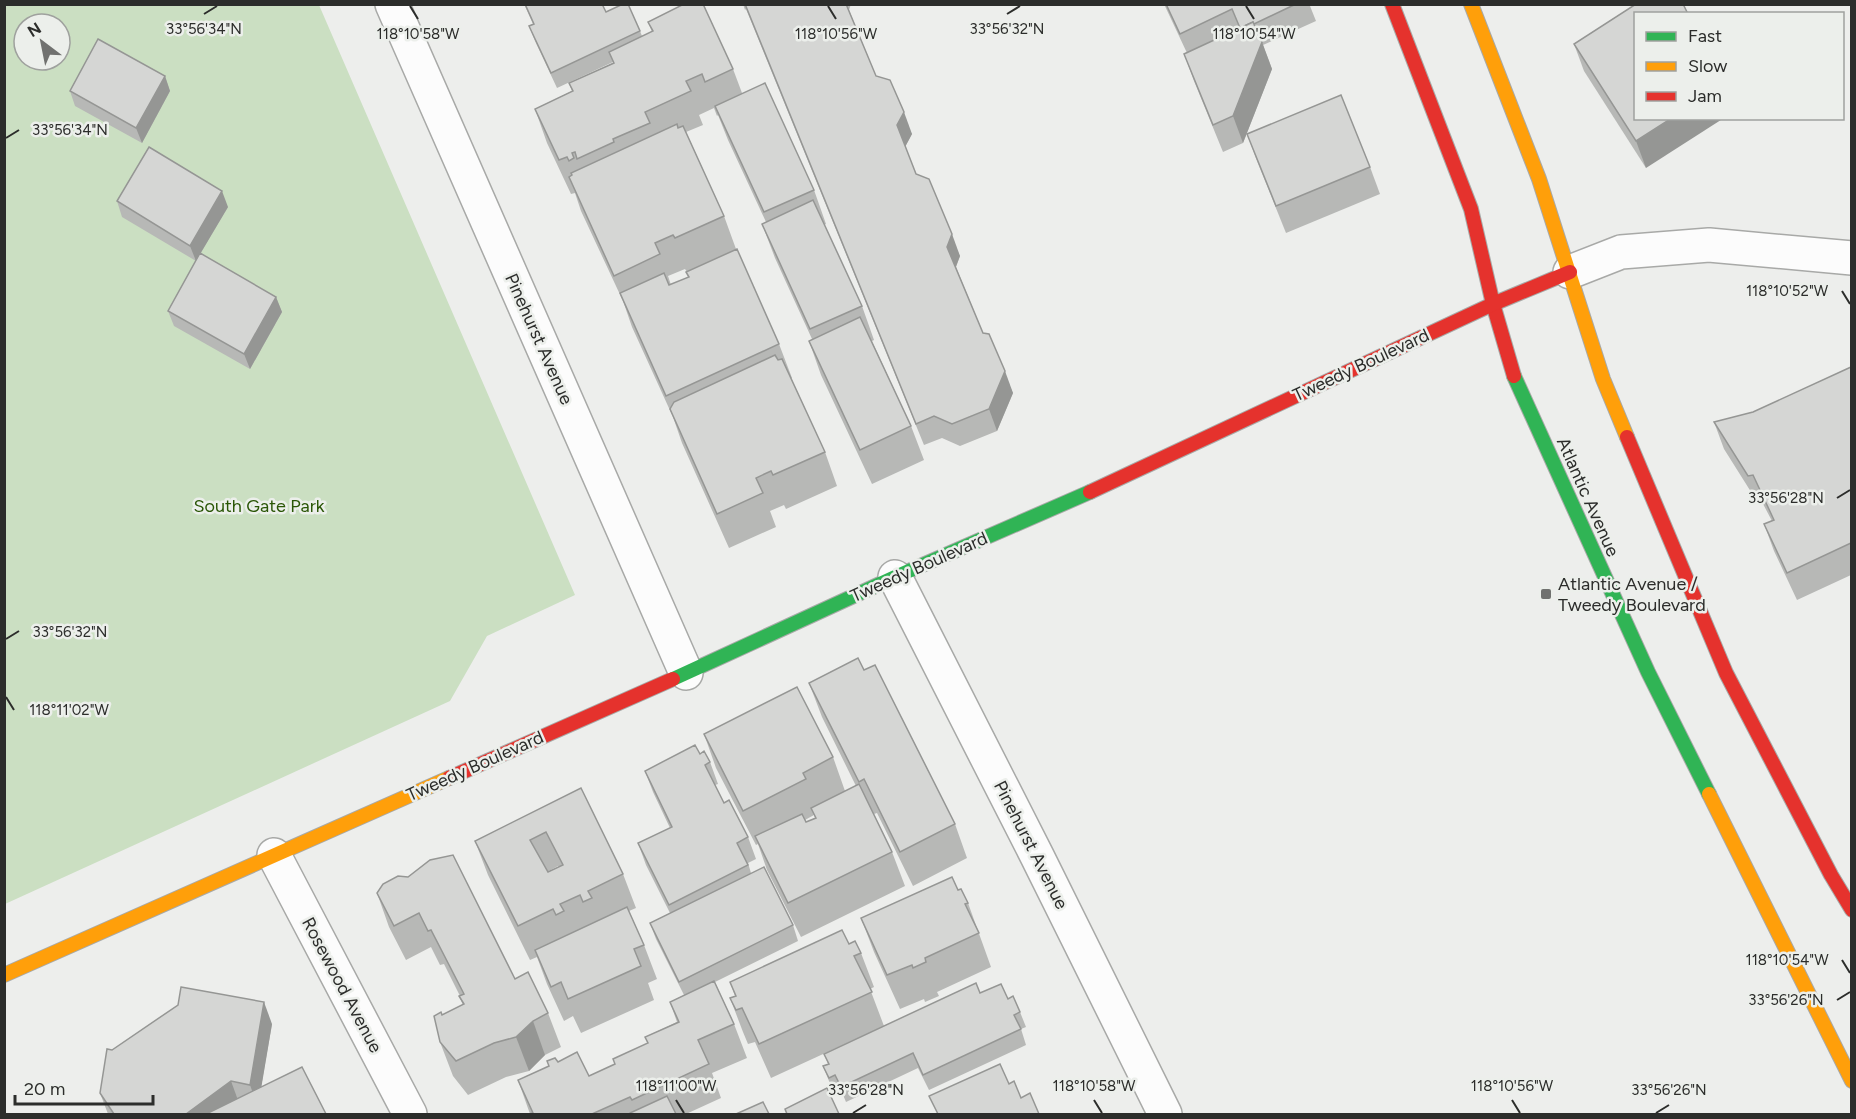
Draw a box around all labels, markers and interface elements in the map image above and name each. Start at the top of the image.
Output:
north arrow [12,12,72,72]
legend [1634,12,1844,120]
text: N [24,18,45,41]
text: 33°56'34"N [166,20,242,38]
text: 33°56'32"N [970,20,1044,38]
text: 118°10'58"W [377,25,460,43]
text: 118°10'56"W [795,25,878,43]
text: 118°10'54"W [1212,25,1296,43]
text: Fast [1688,25,1722,47]
text: Slow [1688,55,1727,77]
text: Jam [1688,85,1722,107]
text: 33°56'34"N [32,121,108,139]
street label: Pinehurst Avenue [500,270,578,408]
text: 118°10'52"W [1746,282,1829,300]
street label: Tweedy Boulevard [1289,324,1433,406]
street label: Atlantic Avenue [1552,434,1624,560]
text: 33°56'28"N [1748,489,1824,507]
park label: South Gate Park [194,495,325,517]
street label: Tweedy Boulevard [847,527,991,607]
place label: Atlantic Avenue / Tweedy Boulevard [1558,573,1706,616]
marker: Atlantic Avenue / Tweedy Boulevard [1539,587,1553,601]
text: 33°56'32"N [33,623,107,641]
text: 118°11'02"W [29,701,109,719]
street label: Tweedy Boulevard [403,726,547,806]
street label: Pinehurst Avenue [989,777,1073,913]
street label: Rosewood Avenue [297,913,387,1057]
text: 118°10'54"W [1745,951,1829,969]
text: 33°56'26"N [1748,991,1824,1009]
scale bar [15,1068,153,1106]
text: 118°11'00"W [636,1077,717,1095]
text: 118°10'58"W [1053,1077,1136,1095]
text: 118°10'56"W [1471,1077,1554,1095]
text: 20 m [24,1078,65,1100]
text: 33°56'28"N [828,1081,904,1099]
text: 33°56'26"N [1631,1081,1707,1099]

